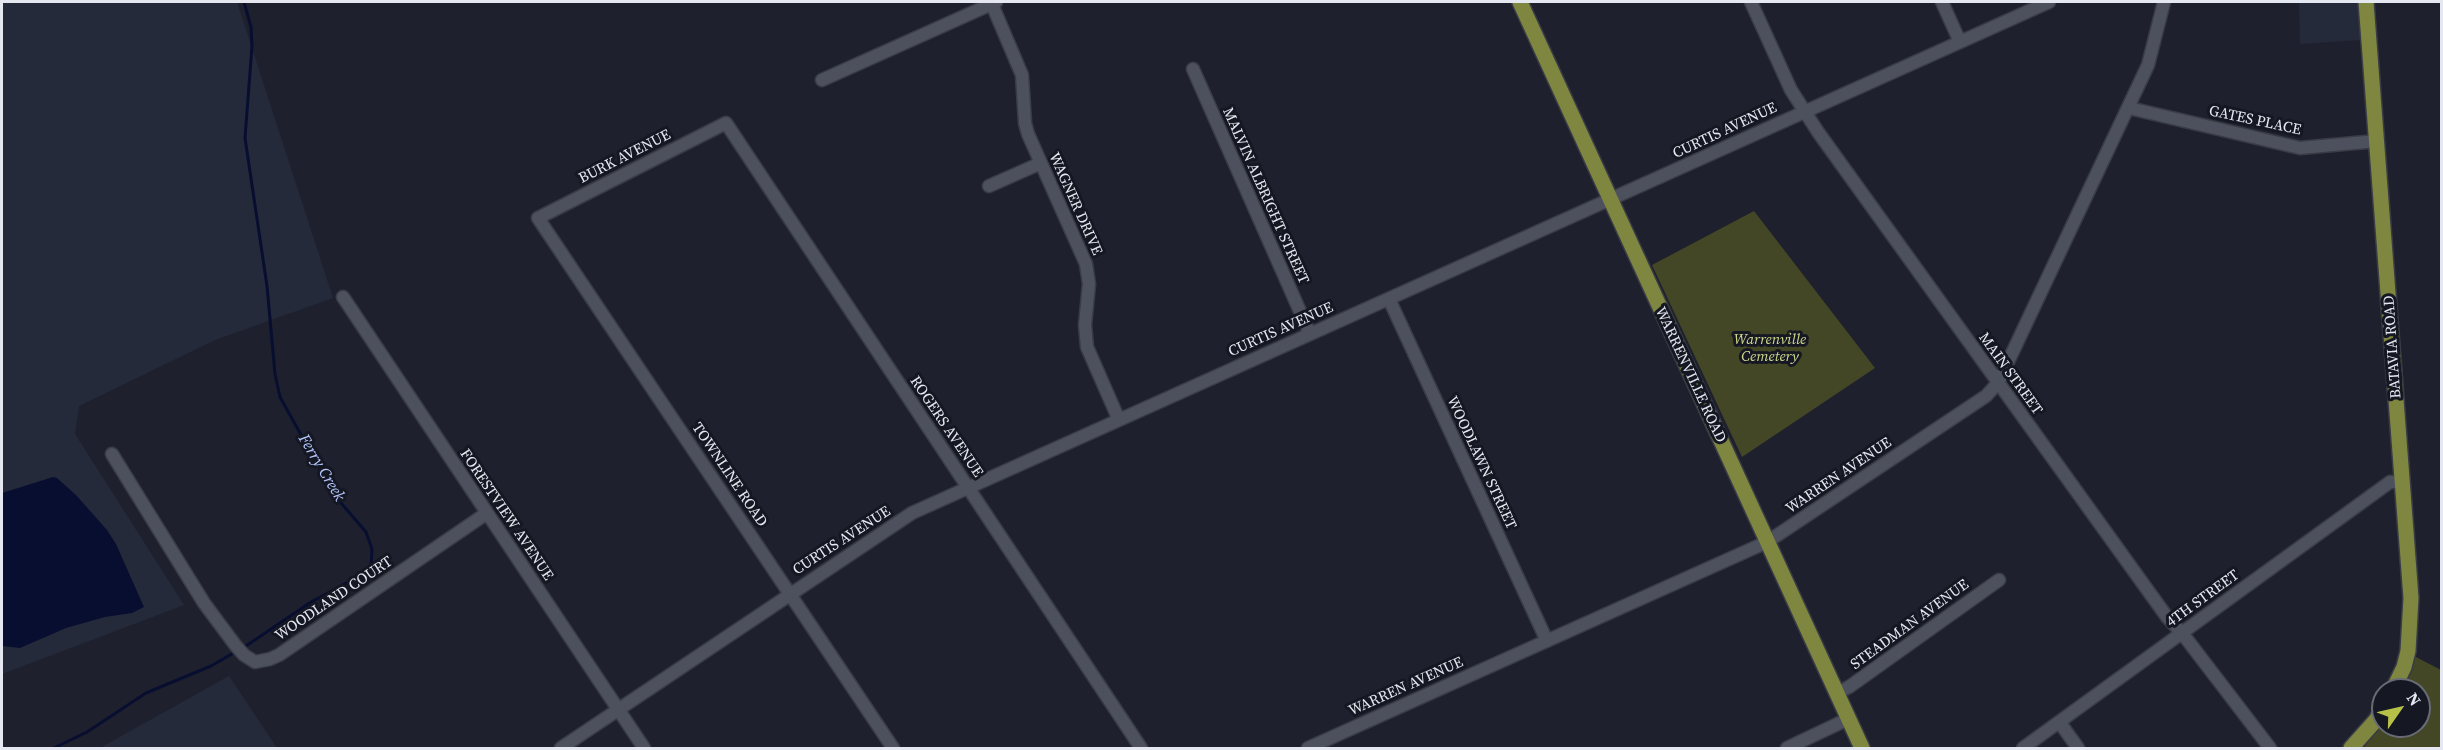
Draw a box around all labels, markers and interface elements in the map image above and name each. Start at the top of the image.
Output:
street label: CURTIS AVENUE [1670,99,1780,163]
street label: GATES PLACE [2207,102,2303,140]
street label: MALVIN ALBRIGHT STREET [1218,105,1312,287]
street label: BURK AVENUE [576,126,674,188]
street label: WAGNER DRIVE [1044,150,1106,258]
street label: BATAVIA ROAD [2380,295,2406,399]
street label: CURTIS AVENUE [1226,299,1336,361]
street label: WARRENVILLE ROAD [1651,304,1729,446]
street label: MAIN STREET [1974,330,2046,418]
park label: Warrenville Cemetery [1734,331,1806,366]
street label: ROGERS AVENUE [906,373,986,481]
street label: WOODLAWN STREET [1442,394,1520,532]
street label: TOWNLINE ROAD [687,419,771,531]
water label: Ferry Creek [293,431,349,505]
street label: WARREN AVENUE [1783,434,1895,518]
street label: FORESTVIEW AVENUE [455,446,557,584]
street label: CURTIS AVENUE [790,503,894,579]
street label: WOODLAND COURT [272,553,396,645]
street label: 4TH STREET [2163,567,2243,631]
street label: STEADMAN AVENUE [1847,576,1973,674]
street label: WARREN AVENUE [1346,654,1466,720]
north arrow [2371,678,2431,738]
text: N [2402,688,2427,710]

